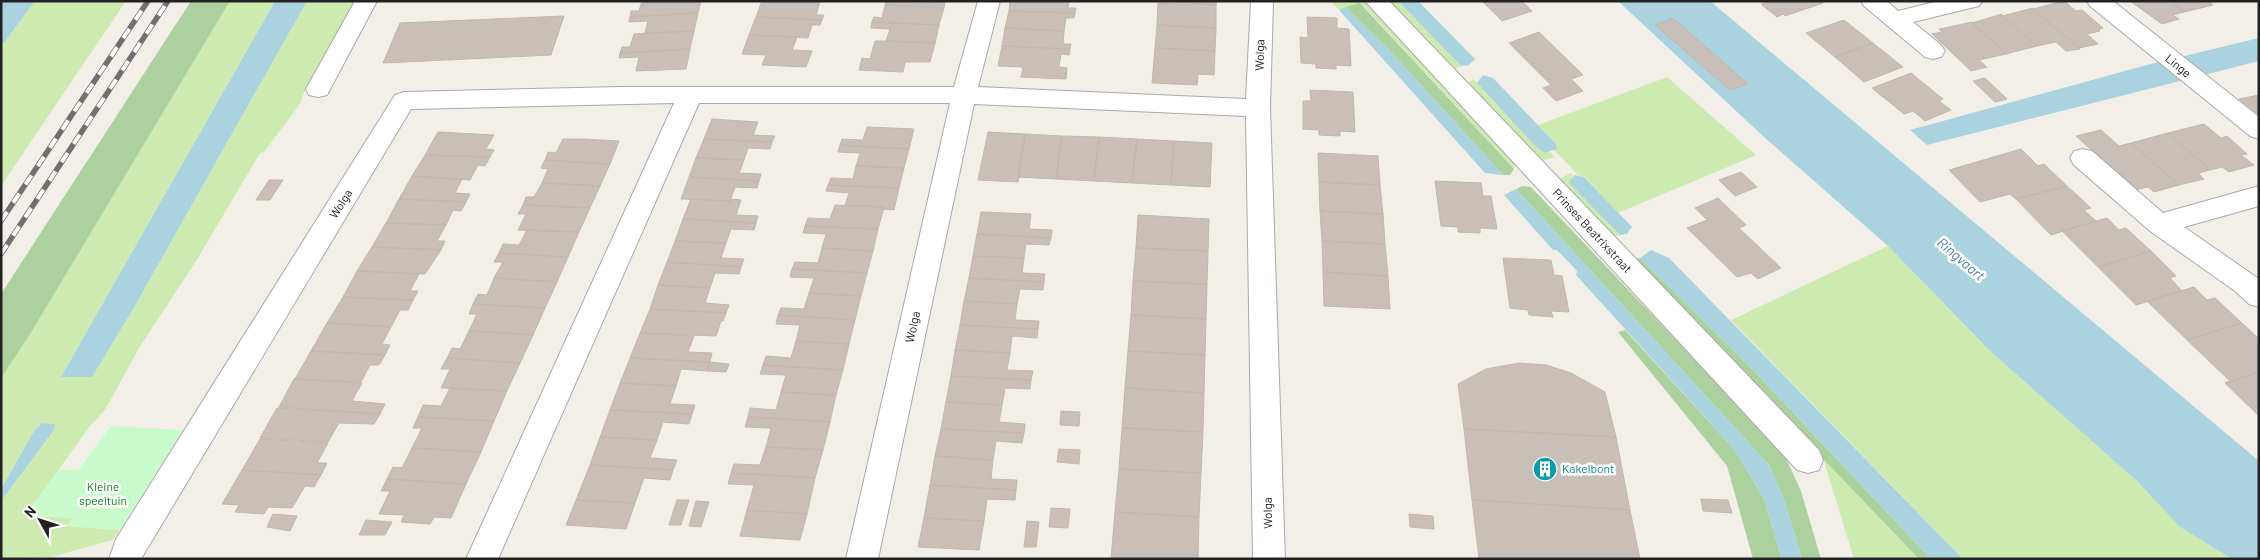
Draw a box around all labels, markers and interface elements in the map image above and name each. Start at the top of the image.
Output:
street label: Wolga [1251,39,1267,71]
street label: Linge [2163,51,2194,80]
street label: Prinses Beatrixstraat [1550,185,1635,275]
street label: Wolga [326,186,355,221]
water label: Ringvaart [1934,233,1989,284]
street label: Wolga [902,310,922,344]
building icon: Kakelbont [1532,456,1558,482]
place label: Kakelbont [1562,461,1614,475]
park label: Kleine speeltuin [79,479,127,507]
north arrow [15,495,65,545]
street label: Wolga [1260,497,1274,529]
text: N [20,502,39,520]

